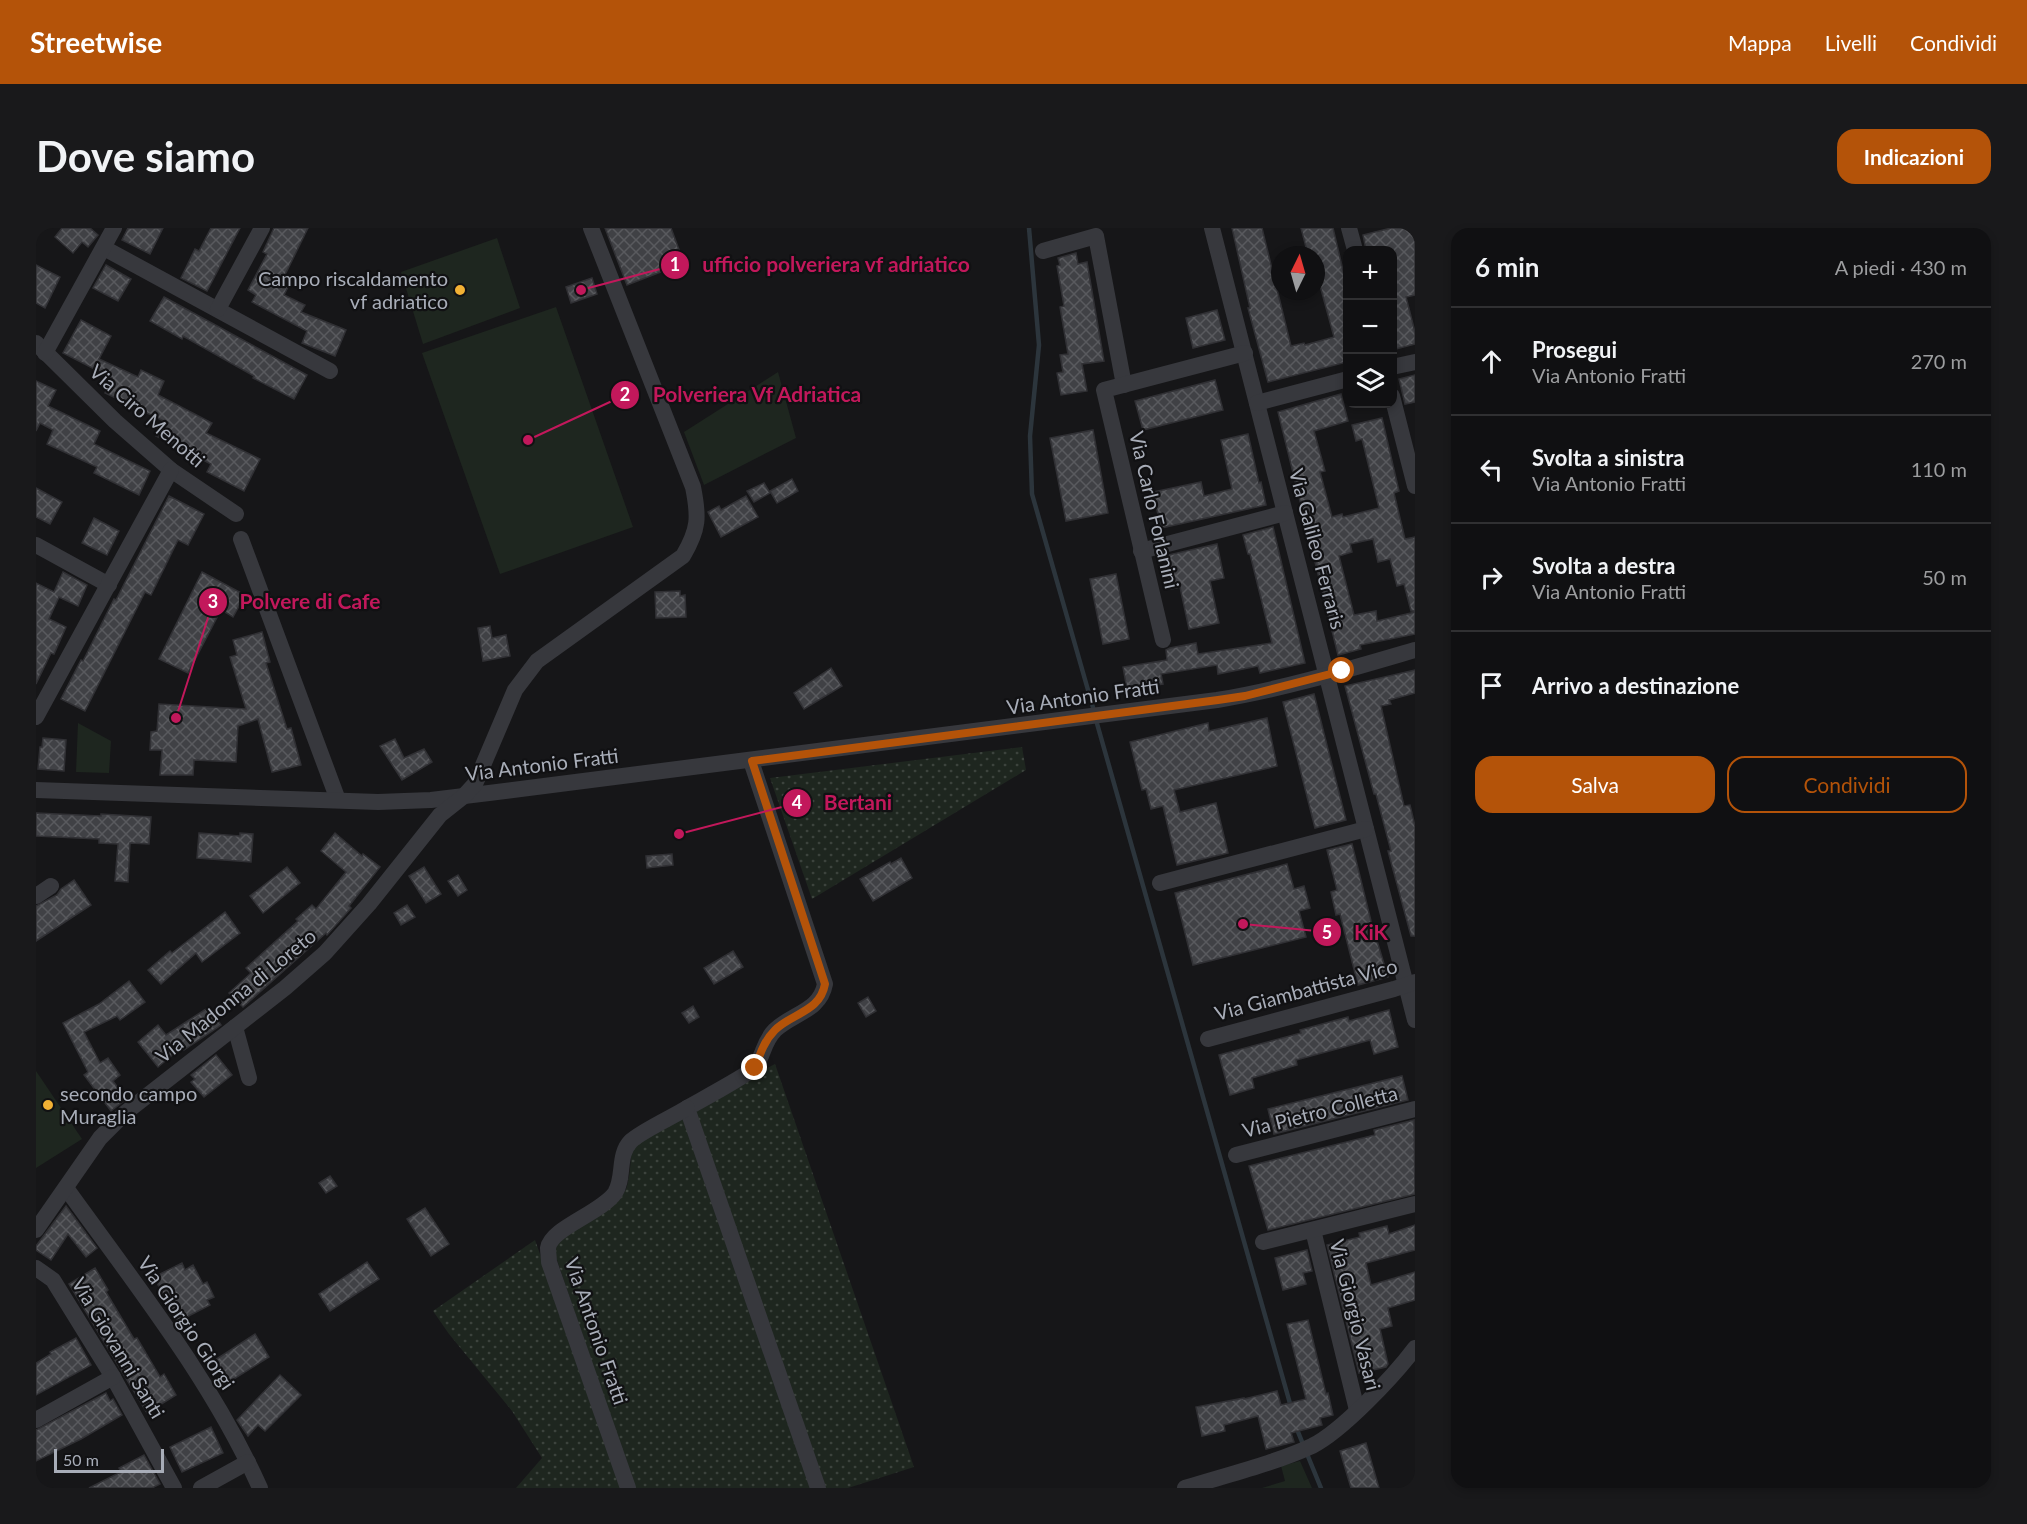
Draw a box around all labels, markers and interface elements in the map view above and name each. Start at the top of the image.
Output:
text: Streetwise [30,25,162,59]
text: Mappa [1728,30,1792,55]
text: Livelli [1825,30,1877,55]
text: Condividi [1910,30,1997,55]
button: Indicazioni [1837,129,1991,184]
text: Dove siamo [36,131,255,181]
callout: ufficio polveriera vf adriatico [660,245,982,284]
north arrow [1271,246,1325,300]
map controls [1343,246,1397,408]
button: + [1343,246,1397,300]
text: ufficio polveriera vf adriatico [702,251,970,276]
text: 6 min [1475,251,1539,283]
text: 1 [670,253,680,275]
text: A piedi · 430 m [1835,255,1967,279]
place label: Campo riscaldamento vf adriatico [258,266,448,313]
marker: Campo riscaldamento vf adriatico [453,283,467,297]
button: − [1343,300,1397,354]
text: Prosegui [1532,336,1617,363]
icon: ahead [1475,345,1508,378]
text: 270 m [1911,349,1967,373]
button: layers [1343,354,1397,408]
street label: Via Ciro Menotti [85,359,210,472]
text: Via Antonio Fratti [1532,363,1686,387]
callout: Polveriera Vf Adriatica [610,375,874,414]
text: Polveriera Vf Adriatica [653,381,861,406]
text: 2 [620,383,630,405]
street label: Via Carlo Forlanini [1125,429,1185,591]
text: Svolta a sinistra [1532,444,1684,471]
icon: left [1475,453,1508,486]
text: 110 m [1911,457,1967,481]
street label: Via Galileo Ferraris [1285,466,1351,632]
text: Via Antonio Fratti [1532,471,1686,495]
text: Svolta a destra [1532,552,1675,579]
icon: right [1475,561,1508,594]
text: 50 m [1922,565,1967,589]
text: Via Antonio Fratti [1532,579,1686,603]
callout: Polvere di Cafe [198,582,392,621]
text: Polvere di Cafe [240,588,380,613]
text: 3 [208,590,218,612]
route start [1328,657,1354,683]
icon: arrive [1475,669,1508,702]
text: Arrivo a destinazione [1532,672,1739,699]
street label: Via Antonio Fratti [1005,673,1161,719]
street label: Via Antonio Fratti [464,743,620,785]
button: Salva [1475,756,1715,813]
button: Condividi [1727,756,1967,813]
callout: Bertani [782,783,904,822]
text: Bertani [824,789,892,814]
text: 4 [792,791,802,813]
callout: KiK [1312,913,1400,952]
text: KiK [1354,919,1389,944]
text: 5 [1322,921,1332,943]
street label: Via Madonna di Loreto [150,923,320,1067]
street label: Via Giambattista Vico [1212,953,1400,1025]
route end [741,1054,767,1080]
street label: Via Pietro Colletta [1240,1080,1400,1142]
place label: secondo campo Muraglia [60,1081,197,1128]
marker: secondo campo Muraglia [41,1098,55,1112]
street label: Via Giorgio Vasari [1326,1237,1386,1393]
street label: Via Giorgio Giorgi [133,1251,240,1394]
street label: Via Antonio Fratti [561,1254,633,1407]
street label: Via Giovanni Santi [67,1273,170,1422]
scale bar [54,1446,164,1474]
text: 50 m [63,1450,99,1469]

